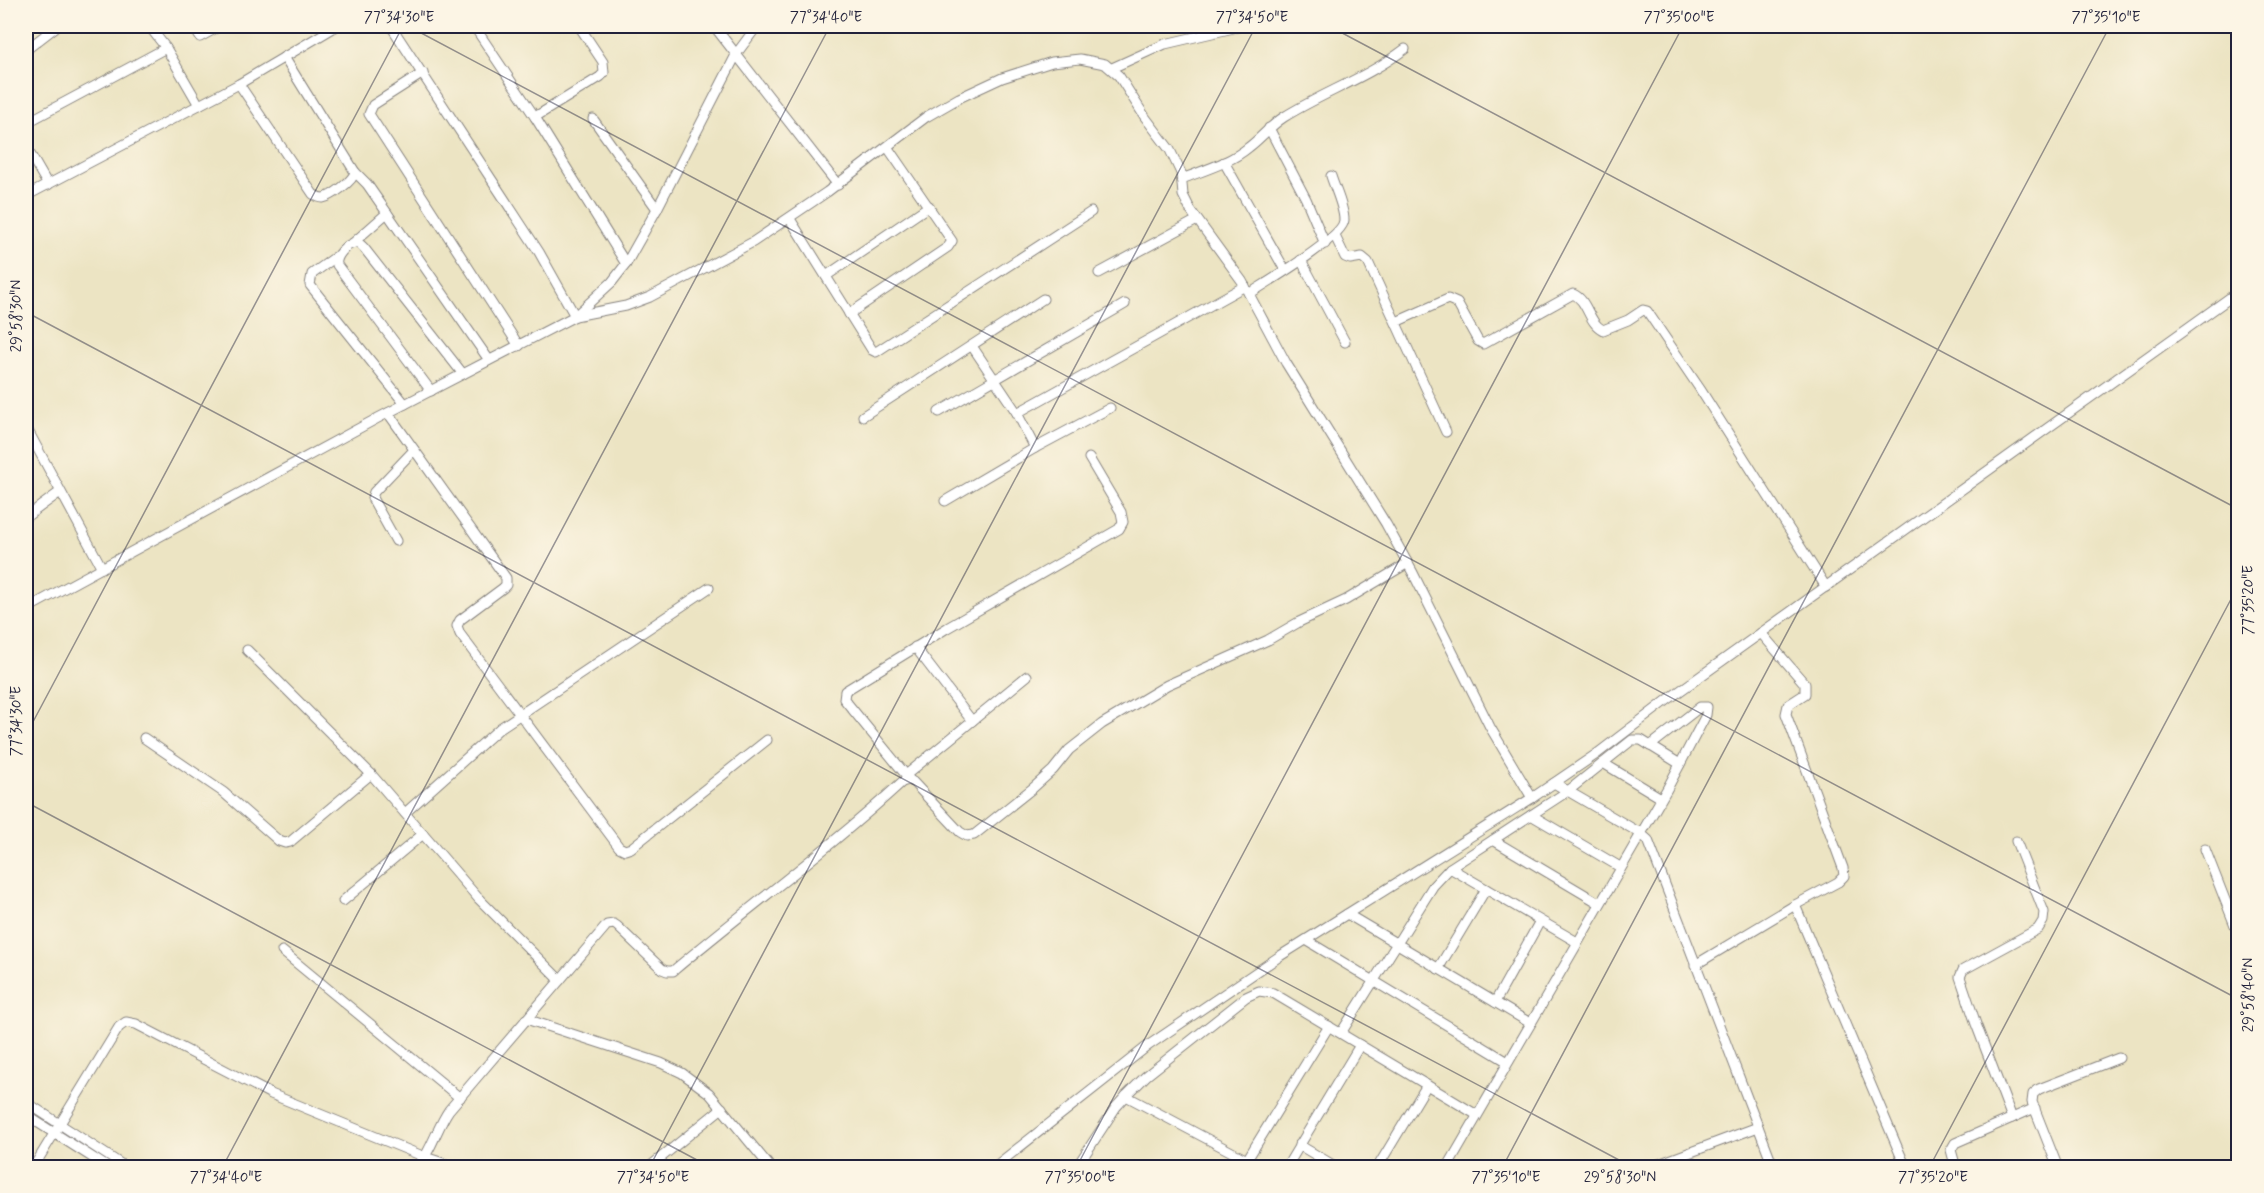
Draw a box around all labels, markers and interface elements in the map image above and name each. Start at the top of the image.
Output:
text: 77°34'30"E [364,8,434,28]
text: 77°34'40"E [790,8,862,28]
text: 77°34'50"E [1216,8,1289,28]
text: 77°35'00"E [1644,8,1715,28]
text: 77°35'10"E [2071,8,2141,28]
text: 29°58'30"N [7,280,27,352]
text: 77°35'20"E [2239,565,2259,635]
text: 77°34'30"E [7,686,27,756]
text: 29°58'40"N [2239,958,2259,1032]
text: 77°34'40"E [190,1168,262,1188]
text: 77°34'50"E [617,1168,690,1188]
text: 77°35'00"E [1045,1168,1116,1188]
text: 77°35'10"E [1471,1168,1541,1188]
text: 29°58'30"N [1584,1168,1656,1188]
text: 77°35'20"E [1898,1168,1968,1188]

